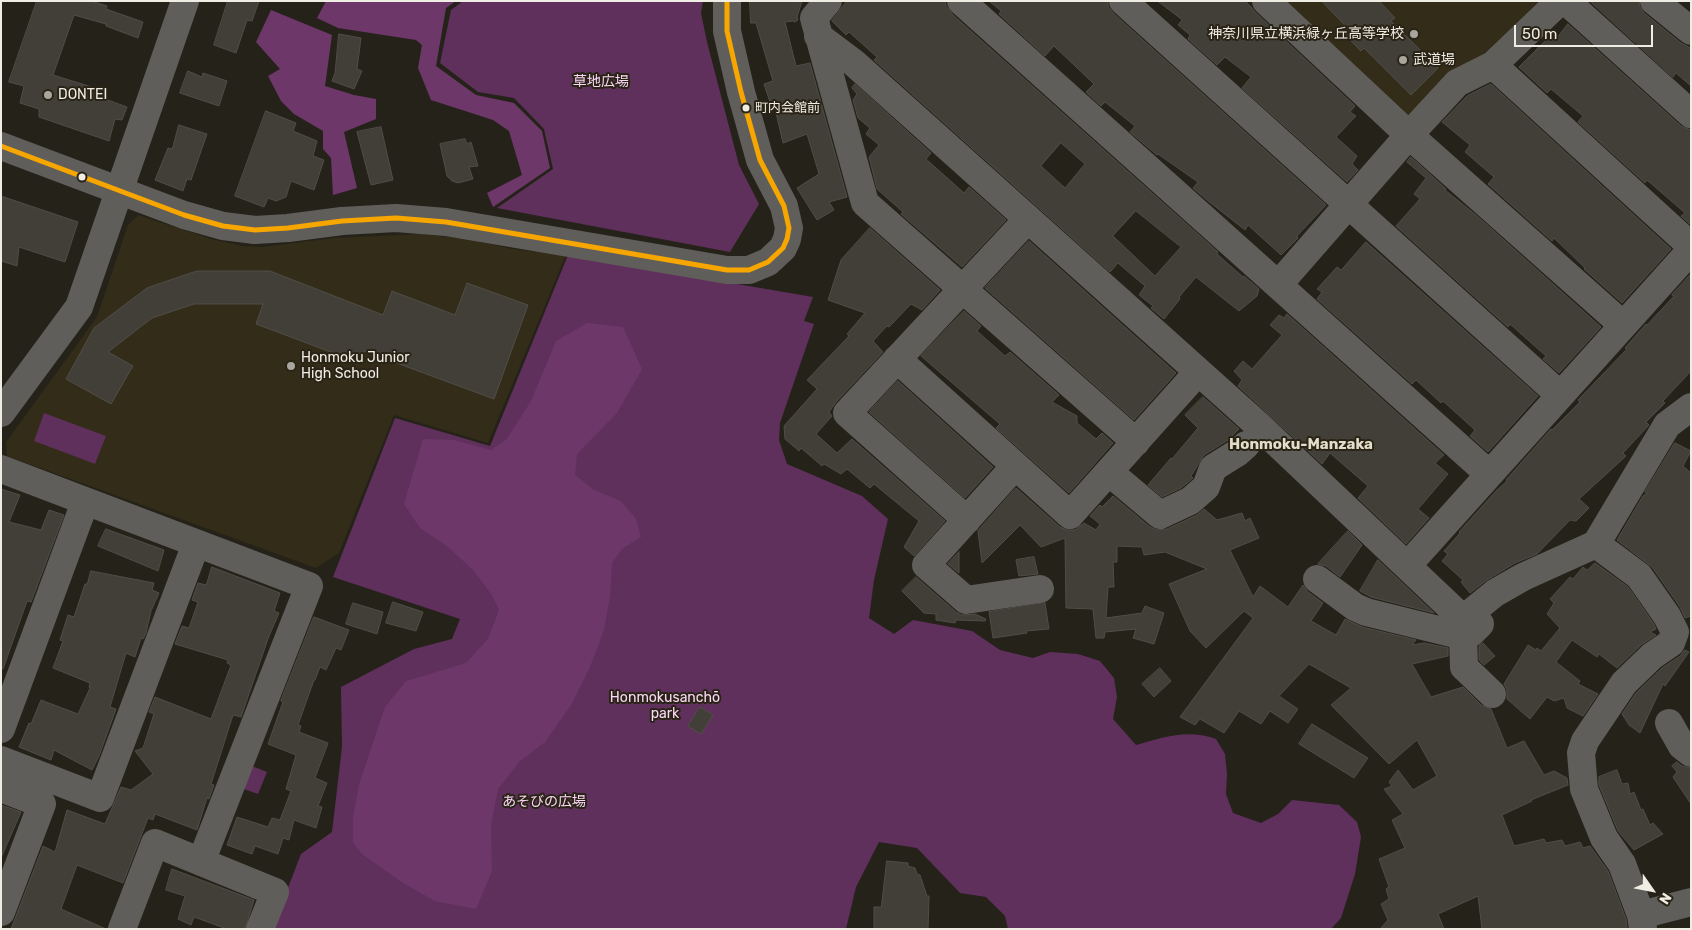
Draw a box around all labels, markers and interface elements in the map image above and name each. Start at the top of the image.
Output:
scale bar [1517,15,1656,47]
text: 50 m [1522,25,1557,43]
place label: 神奈川県立横浜緑ヶ丘高等学校 [1208,26,1404,42]
marker: 神奈川県立横浜緑ヶ丘高等学校 [1408,28,1420,40]
place label: 武道場 [1413,52,1455,68]
marker: 武道場 [1397,54,1409,66]
park label: 草地広場 [573,74,629,90]
place label: DONTEI [58,87,107,103]
marker: DONTEI [42,89,54,101]
place label: 町内会館前 [755,100,820,116]
marker: 町内会館前 [741,103,751,113]
unlabelled marker [77,172,87,182]
place label: Honmoku Junior High School [301,350,410,382]
marker: Honmoku Junior High School [285,360,297,372]
district label: Honmoku-Manzaka [1229,436,1373,454]
park label: Honmokusanchō park [610,690,720,722]
park label: あそびの広場 [502,794,586,810]
north arrow [1627,865,1677,915]
text: N [1655,890,1675,907]

